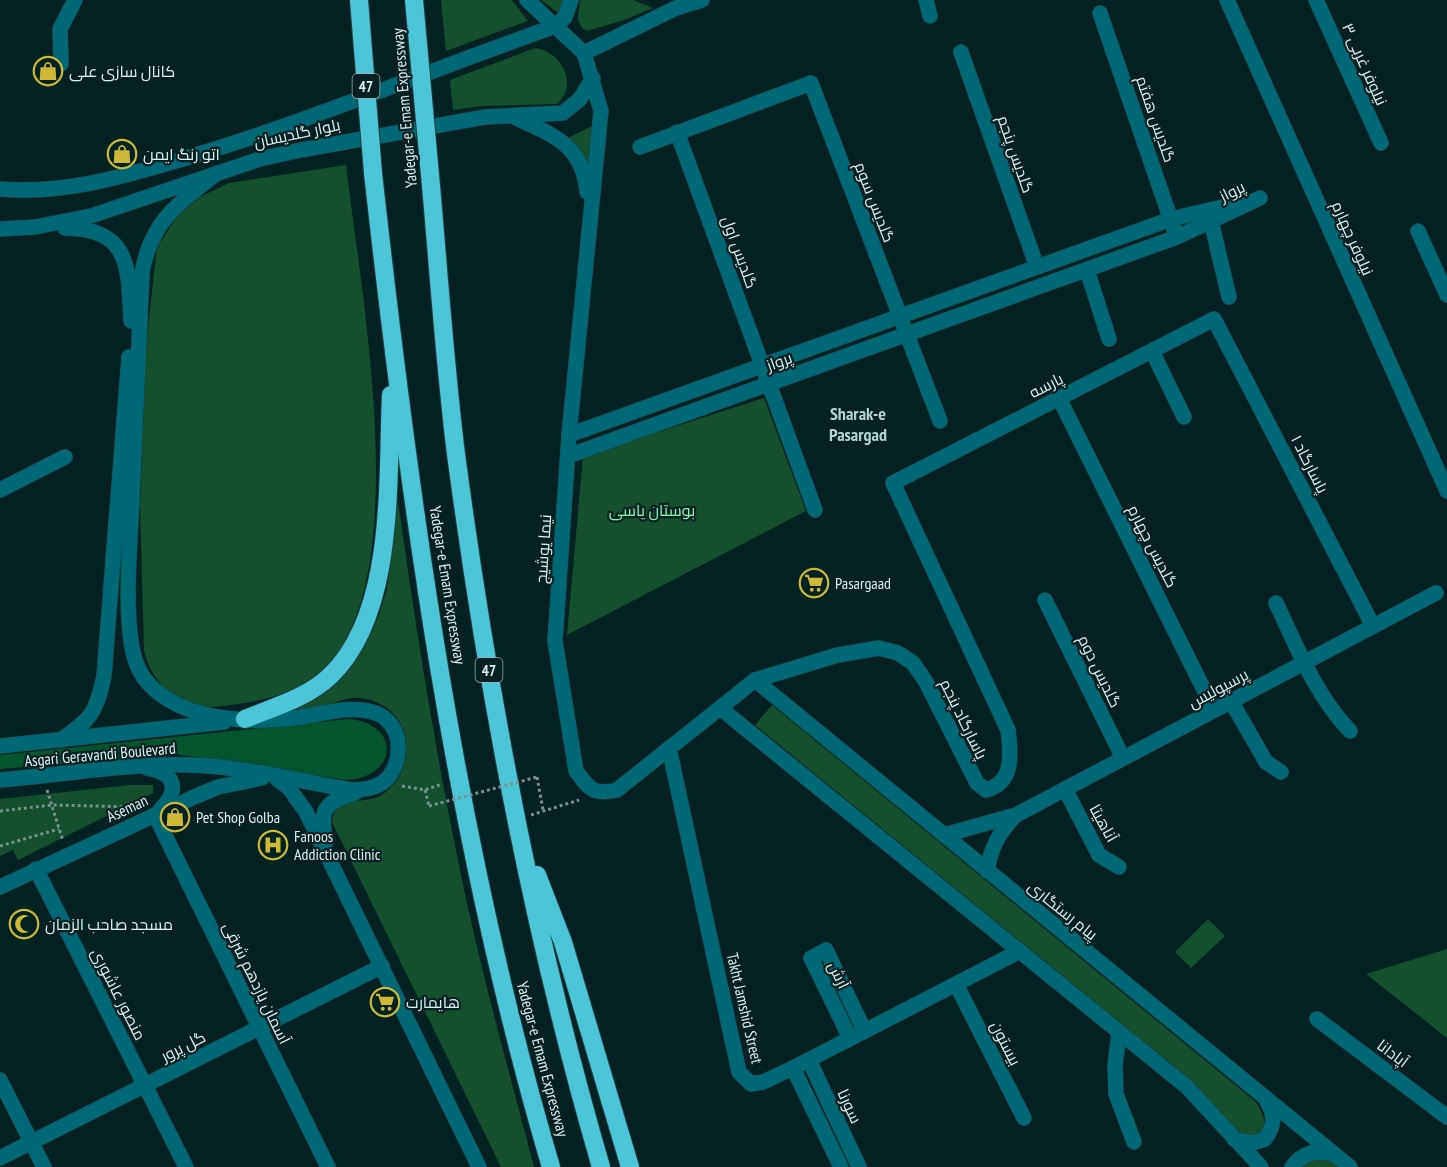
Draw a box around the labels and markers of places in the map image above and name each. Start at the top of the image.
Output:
shop icon: کانال سازی علی [32,55,64,87]
place label: کانال سازی علی [69,61,175,82]
shop icon: اتو رنگ ایمن [106,138,138,170]
place label: اتو رنگ ایمن [143,144,220,165]
supermarket icon: Pasargaad [798,567,830,599]
place label: Pasargaad [835,573,891,593]
shop icon: Pet Shop Golba [159,801,191,833]
place label: Pet Shop Golba [196,807,280,827]
place label: Fanoos Addiction Clinic [294,826,381,864]
hospital icon: Fanoos Addiction Clinic [257,829,289,861]
mosque icon: مسجد صاحب الزمان [8,908,40,940]
place label: مسجد صاحب الزمان [45,914,173,935]
supermarket icon: هایمارت [369,986,401,1018]
place label: هایمارت [406,992,460,1012]

